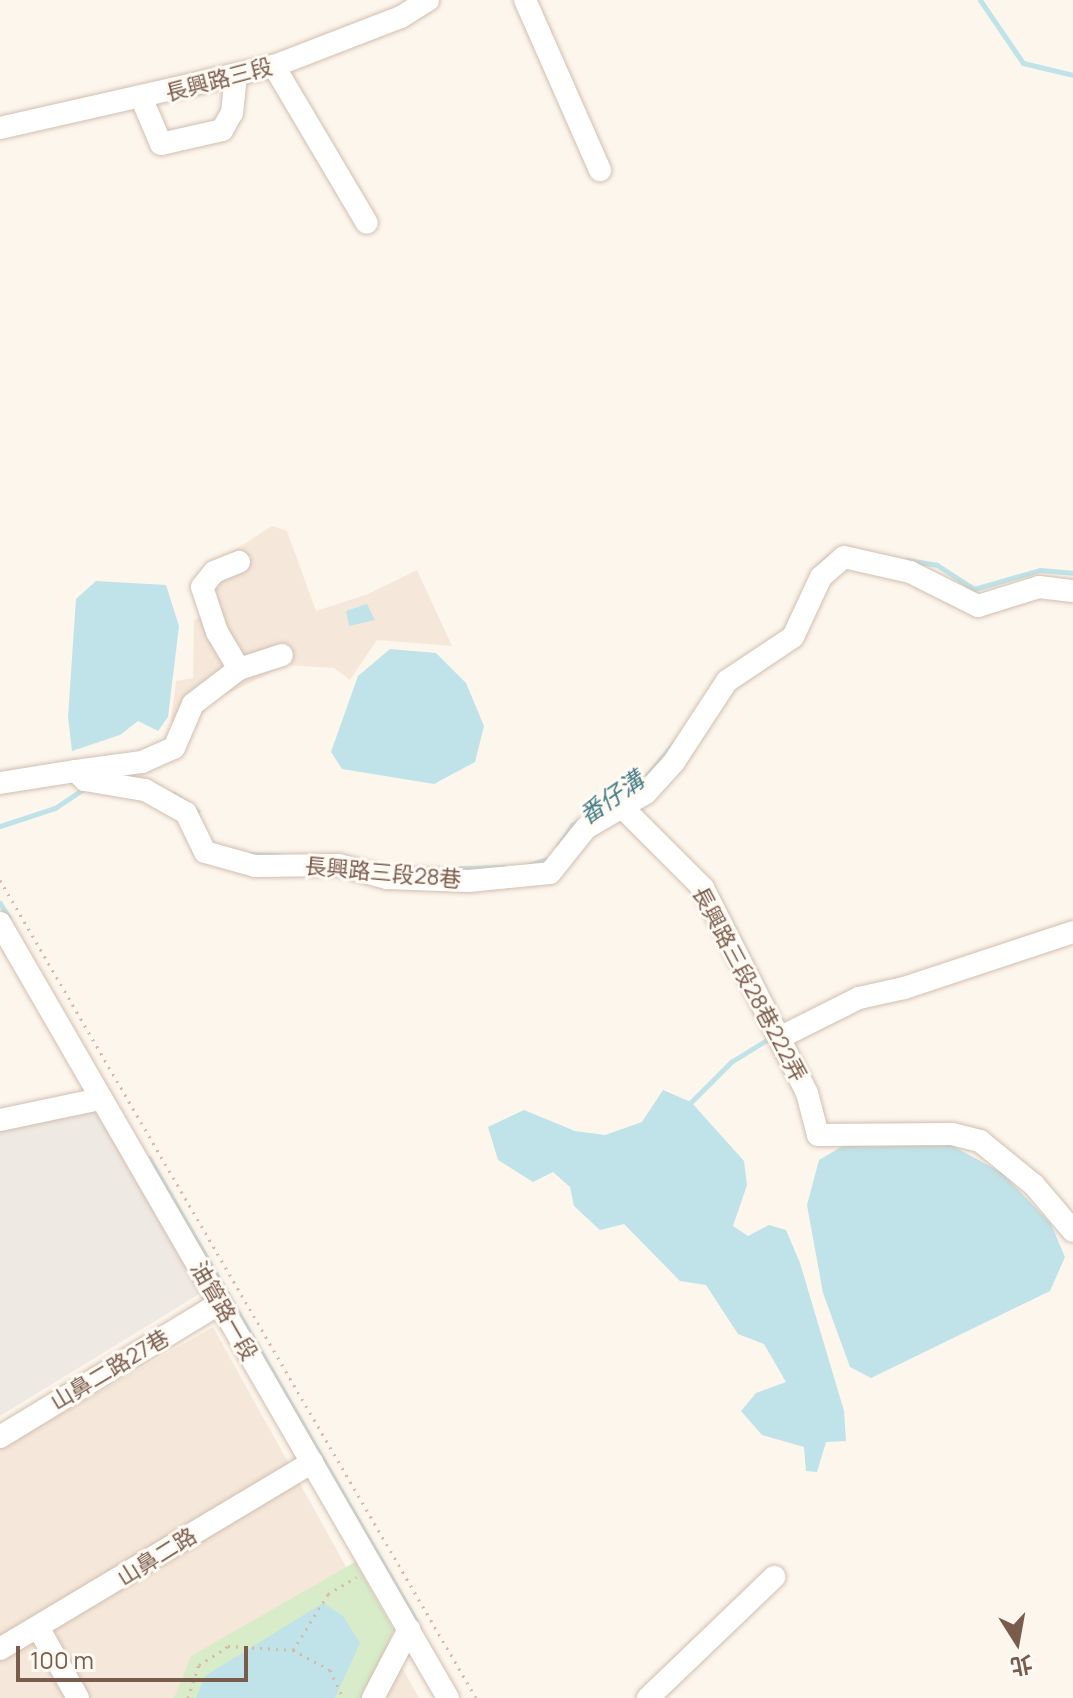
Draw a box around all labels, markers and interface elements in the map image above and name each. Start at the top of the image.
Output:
street label: 長興路三段 [162,53,276,107]
water label: 番仔溝 [573,765,649,829]
street label: 長興路三段28巷 [303,853,463,893]
street label: 長興路三段28巷222弄 [686,882,812,1086]
street label: 油管路一段 [185,1257,263,1365]
street label: 山鼻二路27巷 [46,1324,174,1416]
street label: 山鼻二路 [113,1522,201,1592]
north arrow [977,1602,1057,1682]
scale bar [20,1630,252,1680]
text: 100 m [30,1643,94,1676]
text: 北 [1008,1649,1035,1682]

